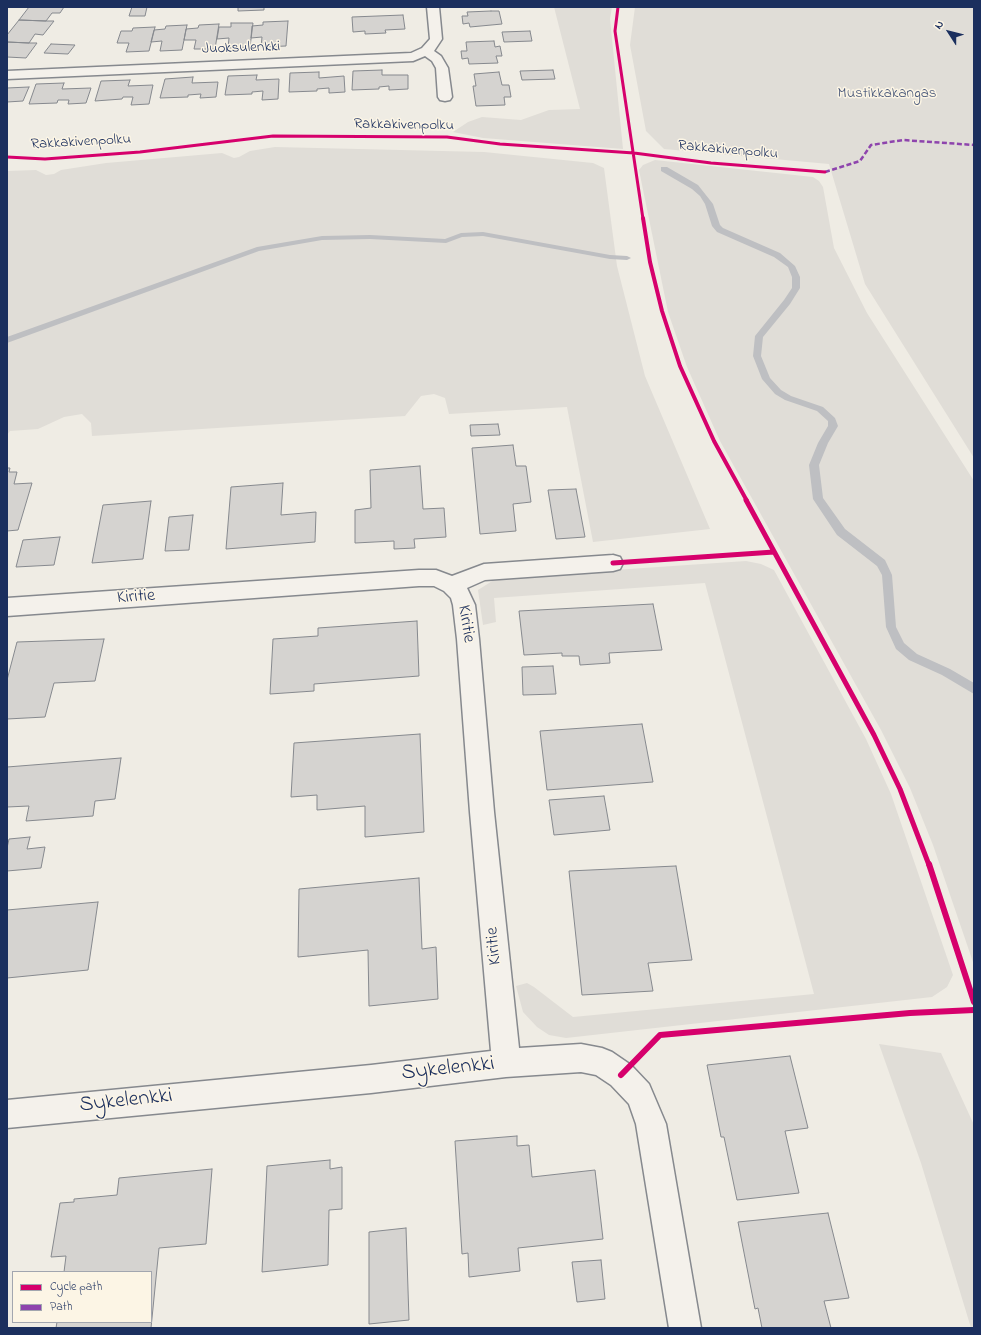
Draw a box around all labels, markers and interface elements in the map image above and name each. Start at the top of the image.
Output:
north arrow [929,12,969,52]
text: N [931,17,948,33]
street label: Juoksulenkki [201,39,281,59]
park label: Mustikkakangas [838,86,936,104]
street label: Rakkakivenpolku [354,116,454,136]
street label: Rakkakivenpolku [30,131,132,155]
street label: Rakkakivenpolku [677,138,779,164]
street label: Kiritie [116,586,156,610]
street label: Kiritie [451,603,479,645]
street label: Kiritie [483,926,507,966]
street label: Sykelenkki [400,1052,496,1088]
street label: Sykelenkki [78,1084,174,1120]
legend [12,1271,152,1323]
text: Cycle path [50,1278,102,1296]
text: Path [50,1298,72,1316]

